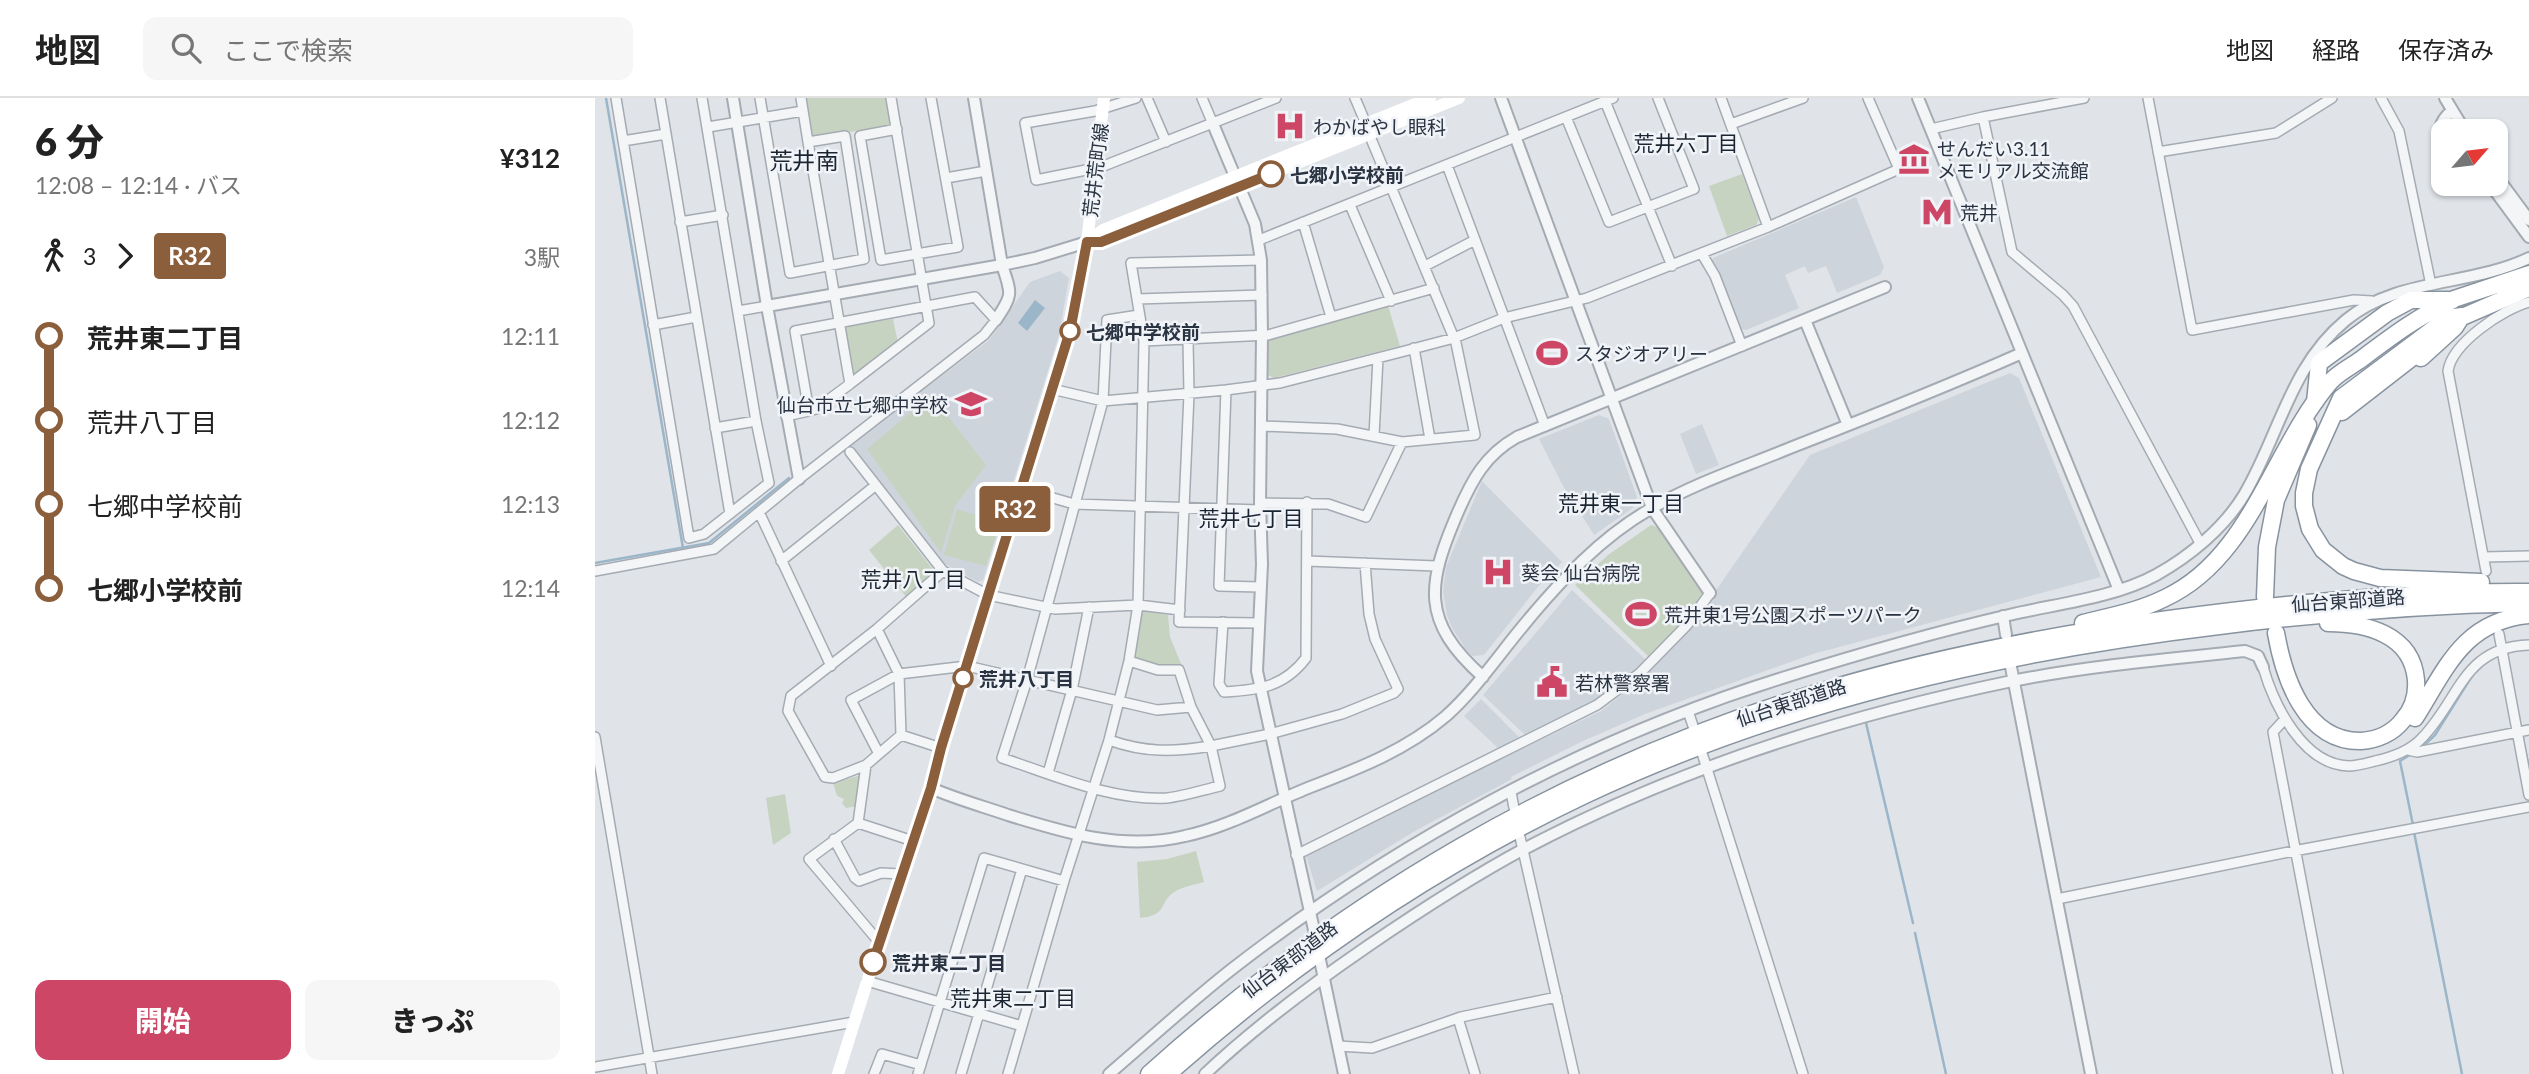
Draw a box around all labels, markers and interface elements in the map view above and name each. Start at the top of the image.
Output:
search box [143,17,633,80]
text: 地図 [35,29,101,69]
icon: search [167,29,205,67]
text: ここで検索 [223,34,353,66]
text: 地図 [2226,35,2274,64]
text: 経路 [2312,35,2360,64]
text: 保存済み [2398,35,2494,64]
hospital icon: わかばやし眼科 [1273,109,1307,143]
place label: わかばやし眼科 [1313,115,1446,138]
text: 6 分 [35,118,104,164]
north arrow [2431,119,2508,196]
map controls [2431,119,2508,196]
street label: 荒井荒町線 [1078,121,1112,219]
district label: 荒井六丁目 [1634,130,1739,155]
place label: せんだい3.11 メモリアル交流館 [1937,137,2089,182]
text: ¥312 [500,142,560,174]
museum icon: せんだい3.11 メモリアル交流館 [1897,142,1931,176]
district label: 荒井南 [770,146,839,174]
marker: 七郷小学校前 [1258,161,1284,187]
place label: 七郷小学校前 [1290,163,1404,186]
text: 12:08 – 12:14 · バス [35,171,242,199]
metro station icon: 荒井 [1920,195,1954,229]
place label: 荒井 [1960,201,1998,224]
icon: walk [35,237,73,275]
icon: forward [106,237,144,275]
text: R32 [168,241,212,270]
text: 3 [83,242,96,270]
text: 3駅 [524,243,560,271]
place label: 七郷中学校前 [1086,320,1200,343]
marker: 七郷中学校前 [1060,321,1080,341]
text: 荒井東二丁目 [87,322,243,354]
text: 12:11 [501,322,560,350]
sports icon: スタジオアリー [1535,336,1569,370]
place label: スタジオアリー [1575,342,1708,365]
school or university icon: 仙台市立七郷中学校 [954,387,988,421]
place label: 仙台市立七郷中学校 [777,393,948,416]
text: 荒井八丁目 [87,406,217,438]
text: 12:12 [501,406,560,434]
line badge: R32 [975,486,1055,532]
text: 七郷中学校前 [87,490,243,522]
text: 12:13 [501,490,560,518]
district label: 荒井東一丁目 [1558,490,1684,515]
text: R32 [993,494,1037,523]
district label: 荒井七丁目 [1199,505,1304,530]
hospital icon: 葵会 仙台病院 [1481,555,1515,589]
place label: 葵会 仙台病院 [1521,561,1640,584]
district label: 荒井八丁目 [861,566,966,591]
text: 七郷小学校前 [87,574,243,606]
text: 12:14 [501,574,560,602]
street label: 仙台東部道路 [2290,585,2406,615]
sports icon: 荒井東1号公園スポーツパーク [1624,597,1658,631]
place label: 荒井東1号公園スポーツパーク [1664,603,1922,626]
public building icon: 若林警察署 [1535,665,1569,699]
place label: 荒井八丁目 [979,667,1074,690]
marker: 荒井八丁目 [953,668,973,688]
place label: 若林警察署 [1575,671,1670,694]
street label: 仙台東部道路 [1733,673,1849,731]
street label: 仙台東部道路 [1237,916,1341,1002]
marker: 荒井東二丁目 [860,949,886,975]
place label: 荒井東二丁目 [892,951,1006,974]
button: 開始 [35,980,291,1060]
button: きっぷ [305,980,560,1060]
district label: 荒井東二丁目 [950,985,1076,1010]

